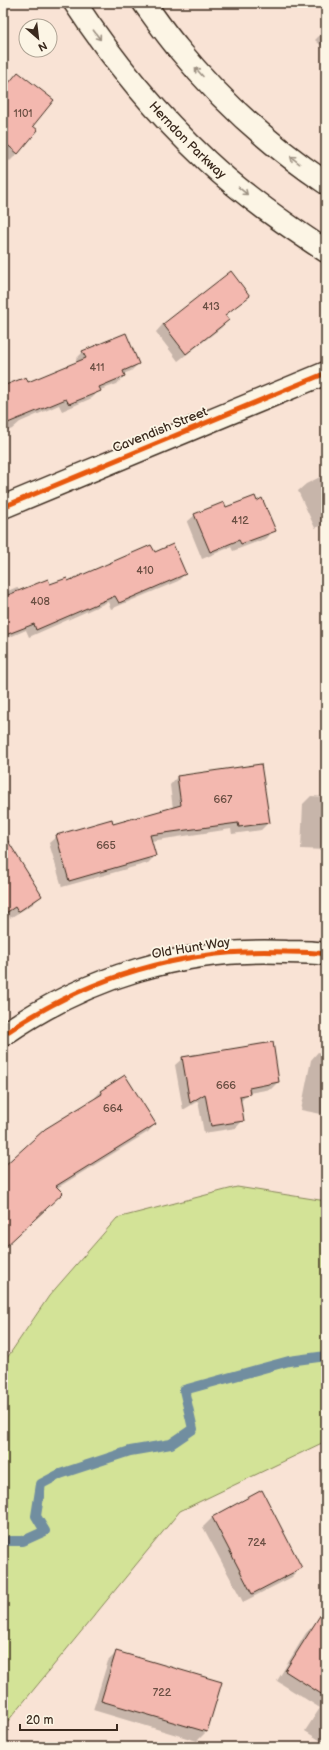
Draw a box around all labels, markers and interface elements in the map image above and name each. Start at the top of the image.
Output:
north arrow [18,18,58,58]
one-way arrow [93,30,101,41]
text: N [36,39,49,54]
one-way arrow [195,67,204,77]
street label: Herndon Parkway [146,98,230,183]
house number: 1101 [13,107,33,120]
one-way arrow [289,156,300,165]
one-way arrow [237,187,248,195]
house number: 413 [202,300,220,313]
house number: 411 [89,361,105,374]
street label: Cavendish Street [110,404,210,456]
house number: 412 [231,514,249,527]
house number: 410 [136,564,154,577]
house number: 408 [30,595,50,608]
house number: 667 [214,793,233,806]
house number: 665 [96,839,116,852]
street label: Old Hunt Way [151,934,231,962]
house number: 666 [216,1079,236,1092]
house number: 664 [103,1102,123,1115]
house number: 724 [248,1536,267,1549]
house number: 722 [153,1686,172,1699]
scale bar [20,1706,117,1732]
text: 20 m [26,1713,53,1728]

